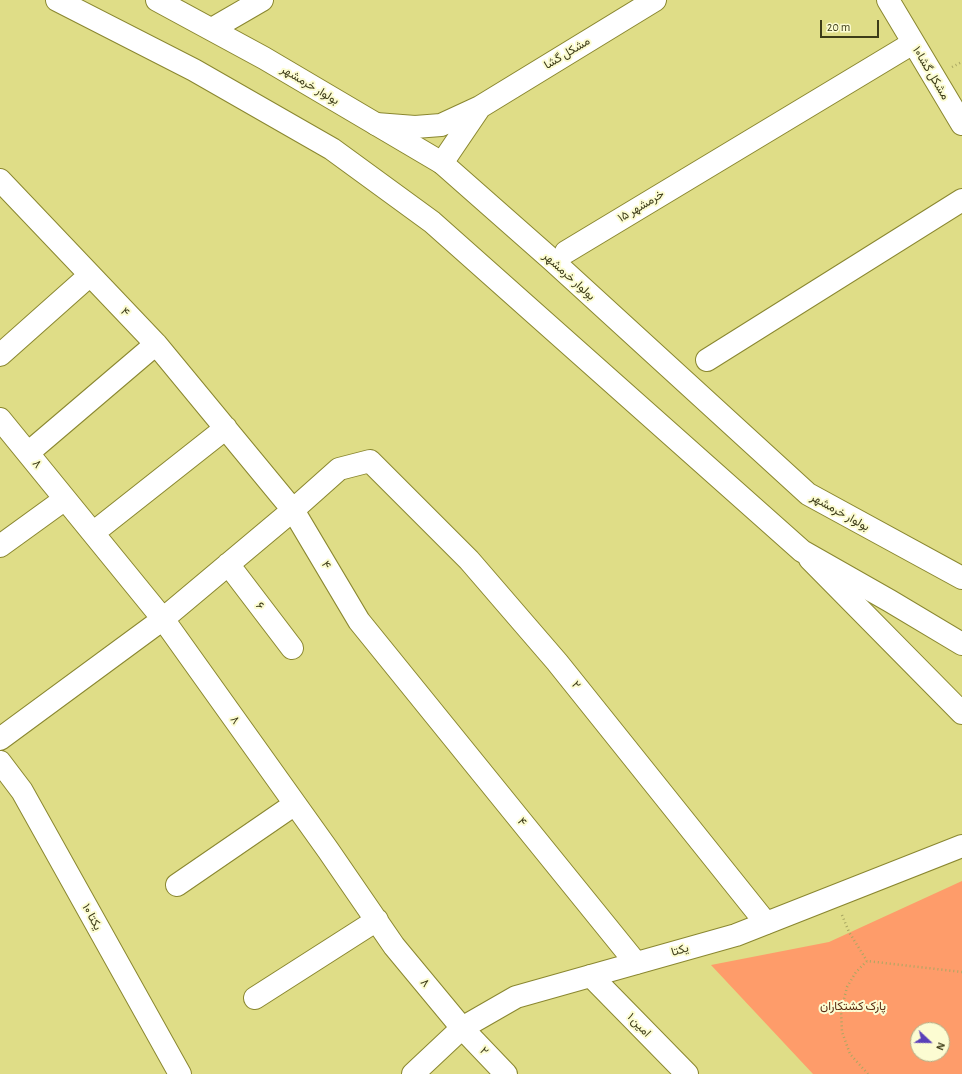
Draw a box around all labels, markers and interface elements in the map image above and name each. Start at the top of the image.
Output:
scale bar [822,12,881,38]
text: 20 m [827,21,850,33]
street label: مشکل گشا [541,34,593,72]
street label: مشکل گشا۱۰ [909,44,953,102]
street label: بولوار خرمشهر [278,62,342,108]
street label: ۱۵ خرمشهر [615,187,667,225]
street label: بولوار خرمشهر [540,249,598,303]
street label: ۴ [117,305,133,319]
street label: ۸ [29,457,45,471]
street label: بولوار خرمشهر [808,490,872,534]
street label: ۴ [318,558,334,572]
street label: ۶ [252,599,268,613]
street label: ۲ [568,678,584,692]
street label: ۸ [227,713,243,727]
street label: ۴ [514,815,530,829]
street label: ۱۰ یکتا [79,901,105,933]
street label: یکتا [670,941,690,959]
street label: ۸ [417,976,433,990]
park label: پارک کشتکاران [820,999,886,1013]
street label: امین ۱ [624,1010,654,1040]
north arrow [910,1022,950,1062]
text: N [934,1041,947,1052]
street label: ۲ [477,1044,491,1058]

